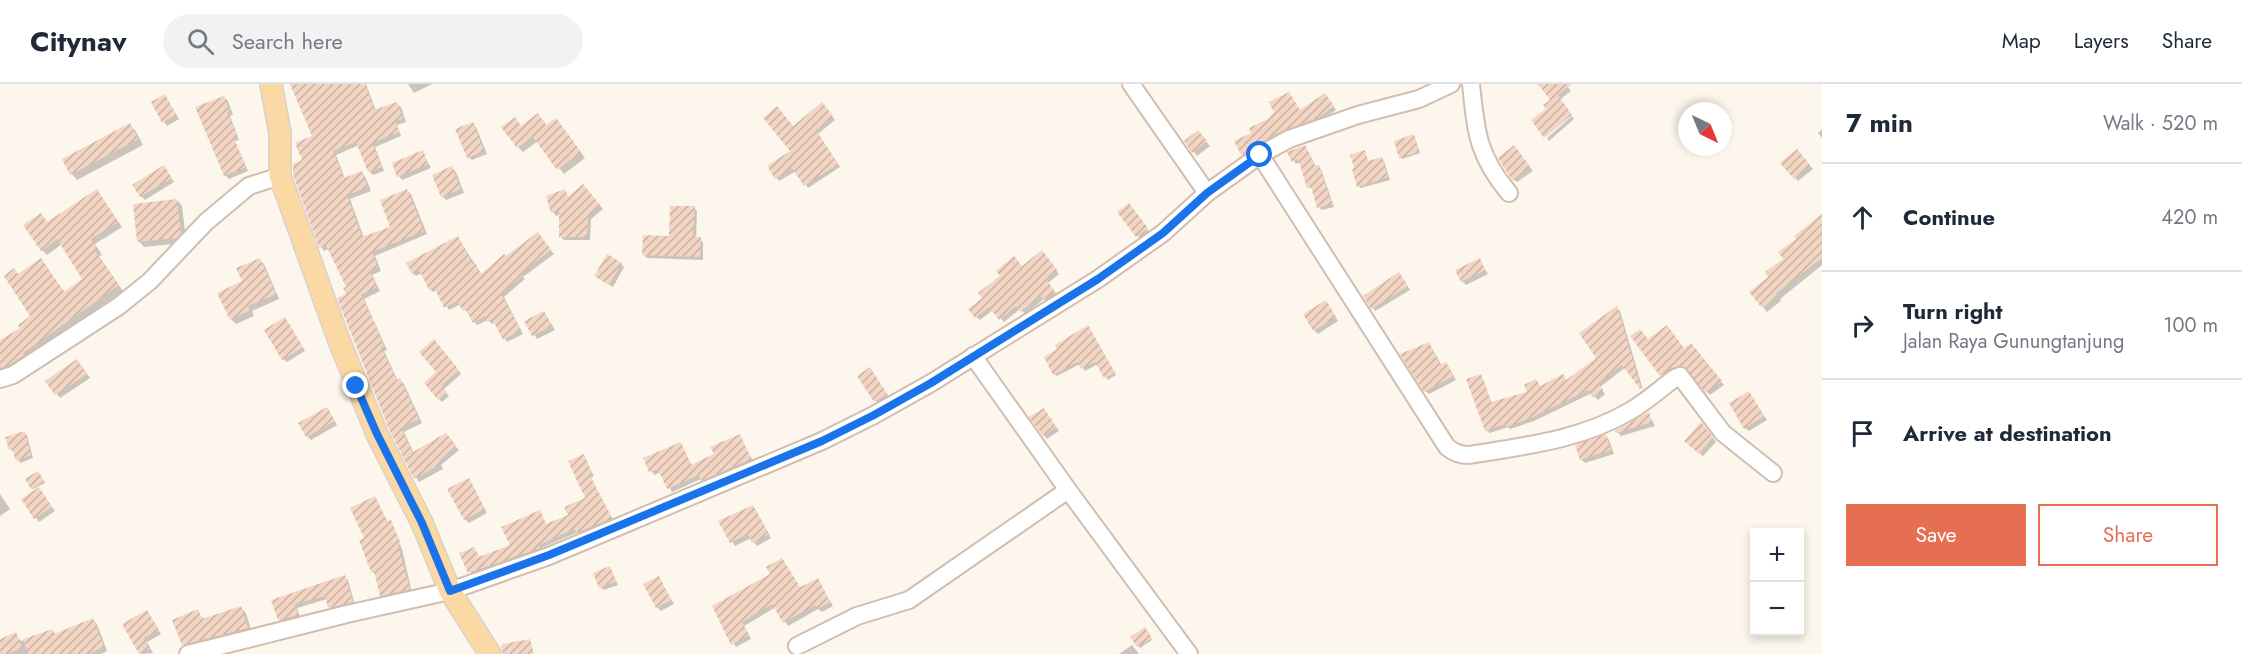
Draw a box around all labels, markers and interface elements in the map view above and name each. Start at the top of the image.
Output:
search box [163,14,583,68]
text: Citynav [30,21,127,62]
icon: search [184,25,217,58]
text: Search here [232,25,343,57]
text: Map [2002,26,2041,56]
text: Layers [2074,26,2129,56]
text: Share [2162,26,2212,56]
north arrow [1678,102,1732,156]
text: 7 min [1846,104,1913,142]
text: Walk · 520 m [2103,109,2218,138]
route start [1246,141,1272,167]
icon: ahead [1846,201,1879,234]
text: Continue [1903,201,1995,233]
text: 420 m [2161,203,2218,232]
text: Turn right [1903,295,2003,327]
icon: right [1846,309,1879,342]
text: 100 m [2163,311,2218,340]
text: Jalan Raya Gunungtanjung [1903,327,2125,356]
route end [342,372,368,398]
icon: arrive [1846,417,1879,450]
text: Arrive at destination [1903,417,2112,449]
button: Save [1846,504,2026,566]
button: Share [2038,504,2218,566]
map controls [1750,528,1804,636]
button: + [1750,528,1804,582]
button: − [1750,582,1804,636]

